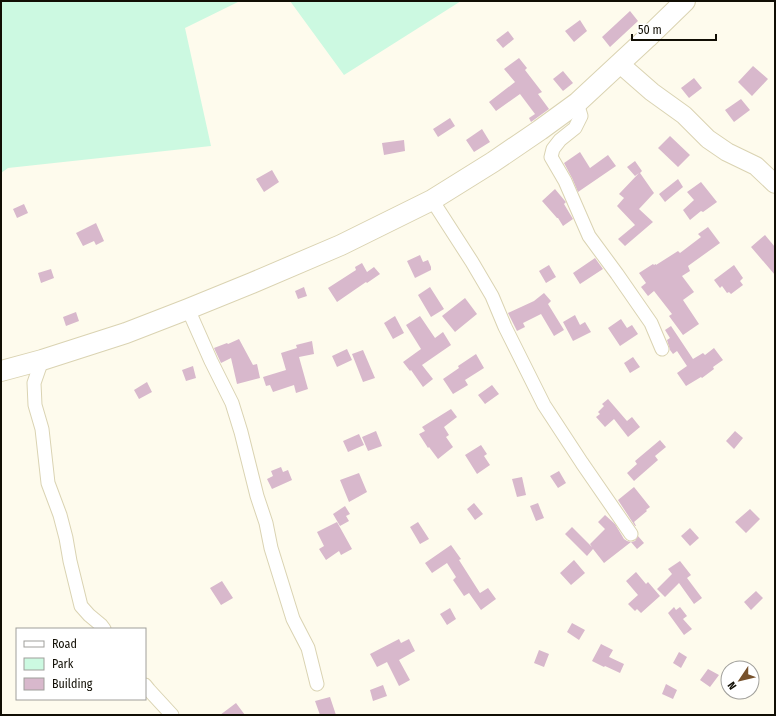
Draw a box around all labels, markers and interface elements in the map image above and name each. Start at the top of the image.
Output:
scale bar [632,16,716,42]
text: 50 m [638,23,662,37]
legend [16,628,146,700]
text: Road [52,637,77,651]
text: Park [52,657,74,671]
north arrow [720,660,760,700]
text: Building [52,677,93,691]
text: N [725,679,739,692]

